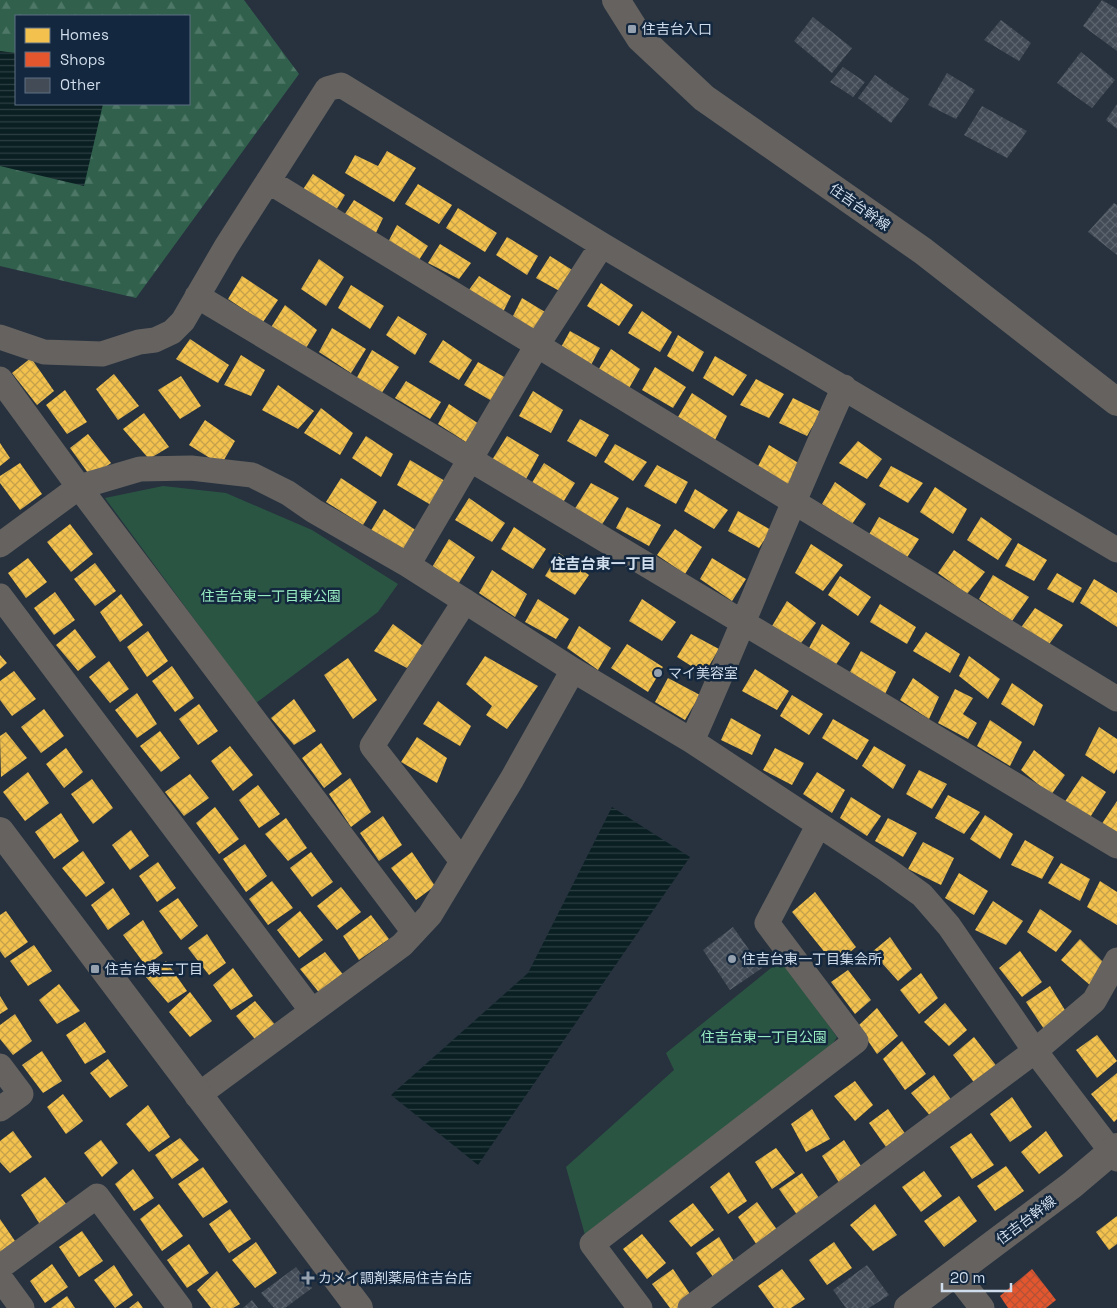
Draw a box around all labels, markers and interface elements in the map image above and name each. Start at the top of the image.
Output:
legend [15,15,190,105]
place label: 住吉台入口 [642,20,712,38]
marker: 住吉台入口 [626,23,638,35]
text: Homes [60,25,109,44]
text: Shops [60,50,105,69]
text: Other [60,75,101,94]
street label: 住吉台幹線 [826,180,894,234]
district label: 住吉台東一丁目 [550,554,656,573]
park label: 住吉台東一丁目東公園 [201,587,341,605]
place label: マイ美容室 [668,664,738,682]
marker: マイ美容室 [652,667,664,679]
place label: 住吉台東一丁目集会所 [742,950,882,968]
marker: 住吉台東一丁目集会所 [726,953,738,965]
place label: 住吉台東二丁目 [105,960,203,978]
marker: 住吉台東二丁目 [89,963,101,975]
park label: 住吉台東一丁目公園 [701,1028,827,1046]
street label: 住吉台幹線 [993,1192,1059,1248]
scale bar [942,1260,1011,1292]
text: 20 m [950,1268,985,1287]
place label: カメイ調剤薬局住吉台店 [318,1269,472,1287]
marker: カメイ調剤薬局住吉台店 [302,1272,314,1284]

